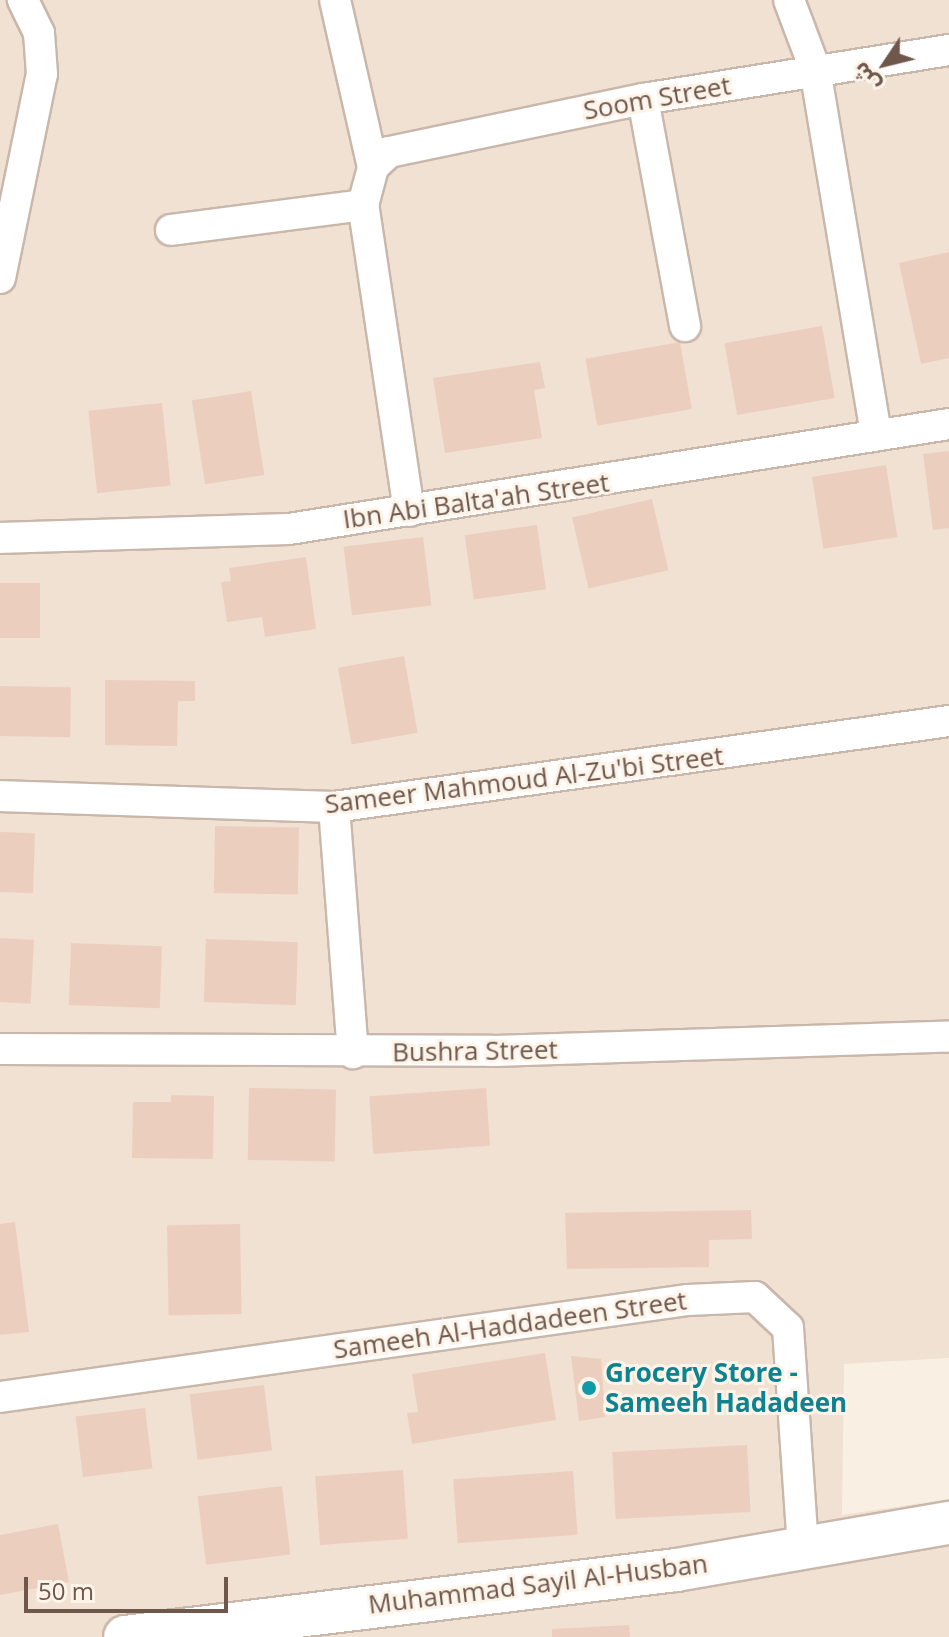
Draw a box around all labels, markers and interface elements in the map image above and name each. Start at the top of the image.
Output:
north arrow [845,24,925,104]
text: ش [844,57,886,99]
street label: Soom Street [581,70,733,126]
street label: Ibn Abi Balta'ah Street [341,467,611,535]
street label: Sameer Mahmoud Al-Zu'bi Street [323,740,725,820]
street label: Bushra Street [392,1034,558,1068]
street label: Sameeh Al-Haddadeen Street [331,1285,689,1365]
place label: Grocery Store - Sameeh Hadadeen [605,1357,847,1418]
marker: Grocery Store - Sameeh Hadadeen [580,1379,598,1397]
street label: Muhammad Sayil Al-Husban [366,1548,710,1620]
scale bar [28,1561,232,1611]
text: 50 m [38,1574,94,1607]

